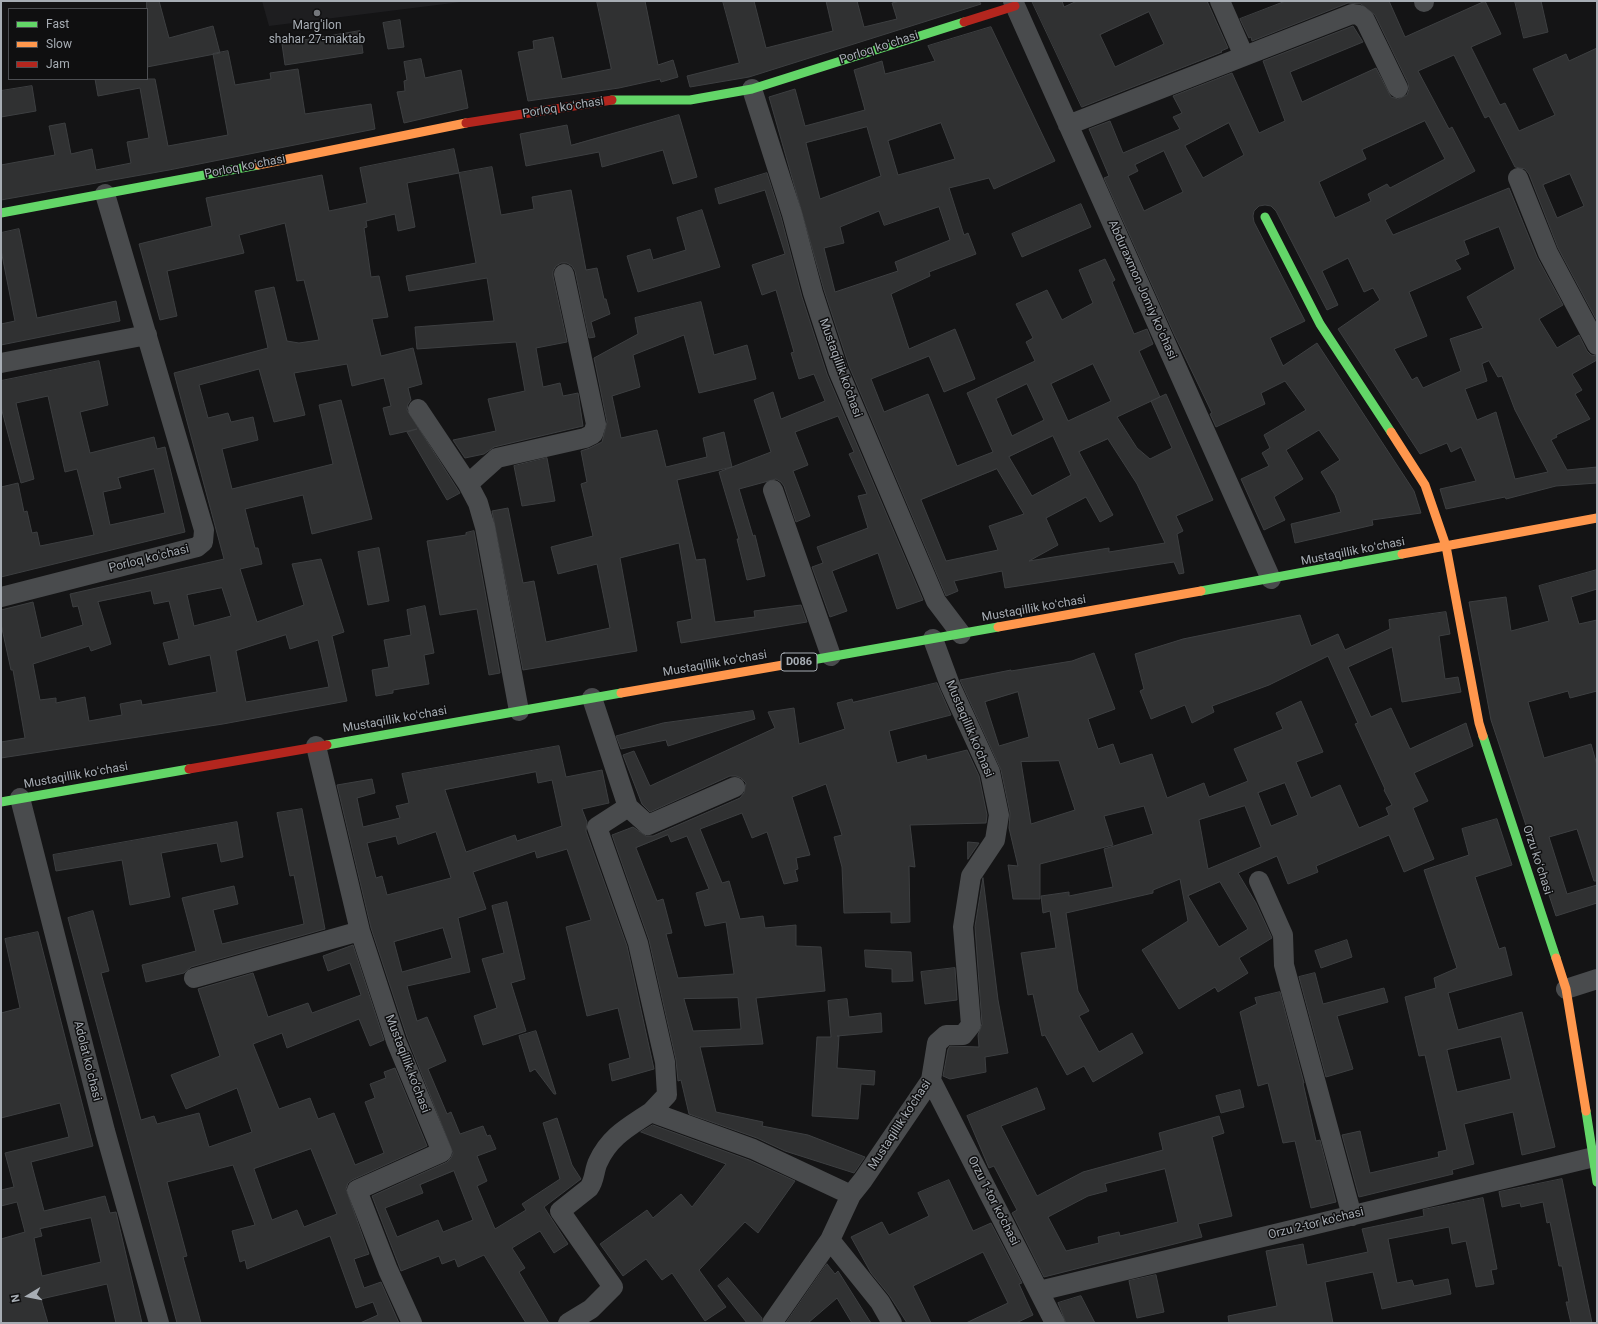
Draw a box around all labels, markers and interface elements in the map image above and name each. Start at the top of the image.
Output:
legend [8,8,148,80]
marker: Marg'ilon shahar 27-maktab [312,8,322,18]
text: Fast [46,17,69,31]
place label: Marg'ilon shahar 27-maktab [269,19,365,47]
street label: Porloq koʻchasi [838,28,920,68]
text: Slow [46,37,72,51]
text: Jam [46,57,70,71]
street label: Porloq koʻchasi [521,94,605,122]
street label: Porloq koʻchasi [203,152,287,182]
street label: Abduraxmon Jomiy koʻchasi [1105,218,1179,362]
street label: Mustaqillik ko‘chasi [815,317,865,419]
street label: Mustaqillik koʻchasi [1300,535,1406,569]
street label: Porloq koʻchasi [107,542,191,576]
street label: Mustaqillik koʻchasi [981,593,1087,625]
street label: Mustaqillik koʻchasi [662,648,768,680]
road number: D086 [781,653,817,671]
street label: Mustaqillik ko‘chasi [942,678,996,780]
street label: Mustaqillik koʻchasi [342,704,448,736]
street label: Mustaqillik koʻchasi [23,760,129,792]
street label: Orzu koʻchasi [1519,824,1555,896]
street label: Mustaqillik ko‘chasi [382,1013,432,1115]
street label: Adolat koʻchasi [70,1020,104,1102]
street label: Mustaqillik ko‘chasi [866,1077,934,1173]
street label: Orzu 1-tor ko'chasi [964,1154,1022,1248]
street label: Orzu 2-tor ko'chasi [1267,1205,1365,1243]
north arrow [8,1276,48,1316]
text: N [9,1293,23,1303]

